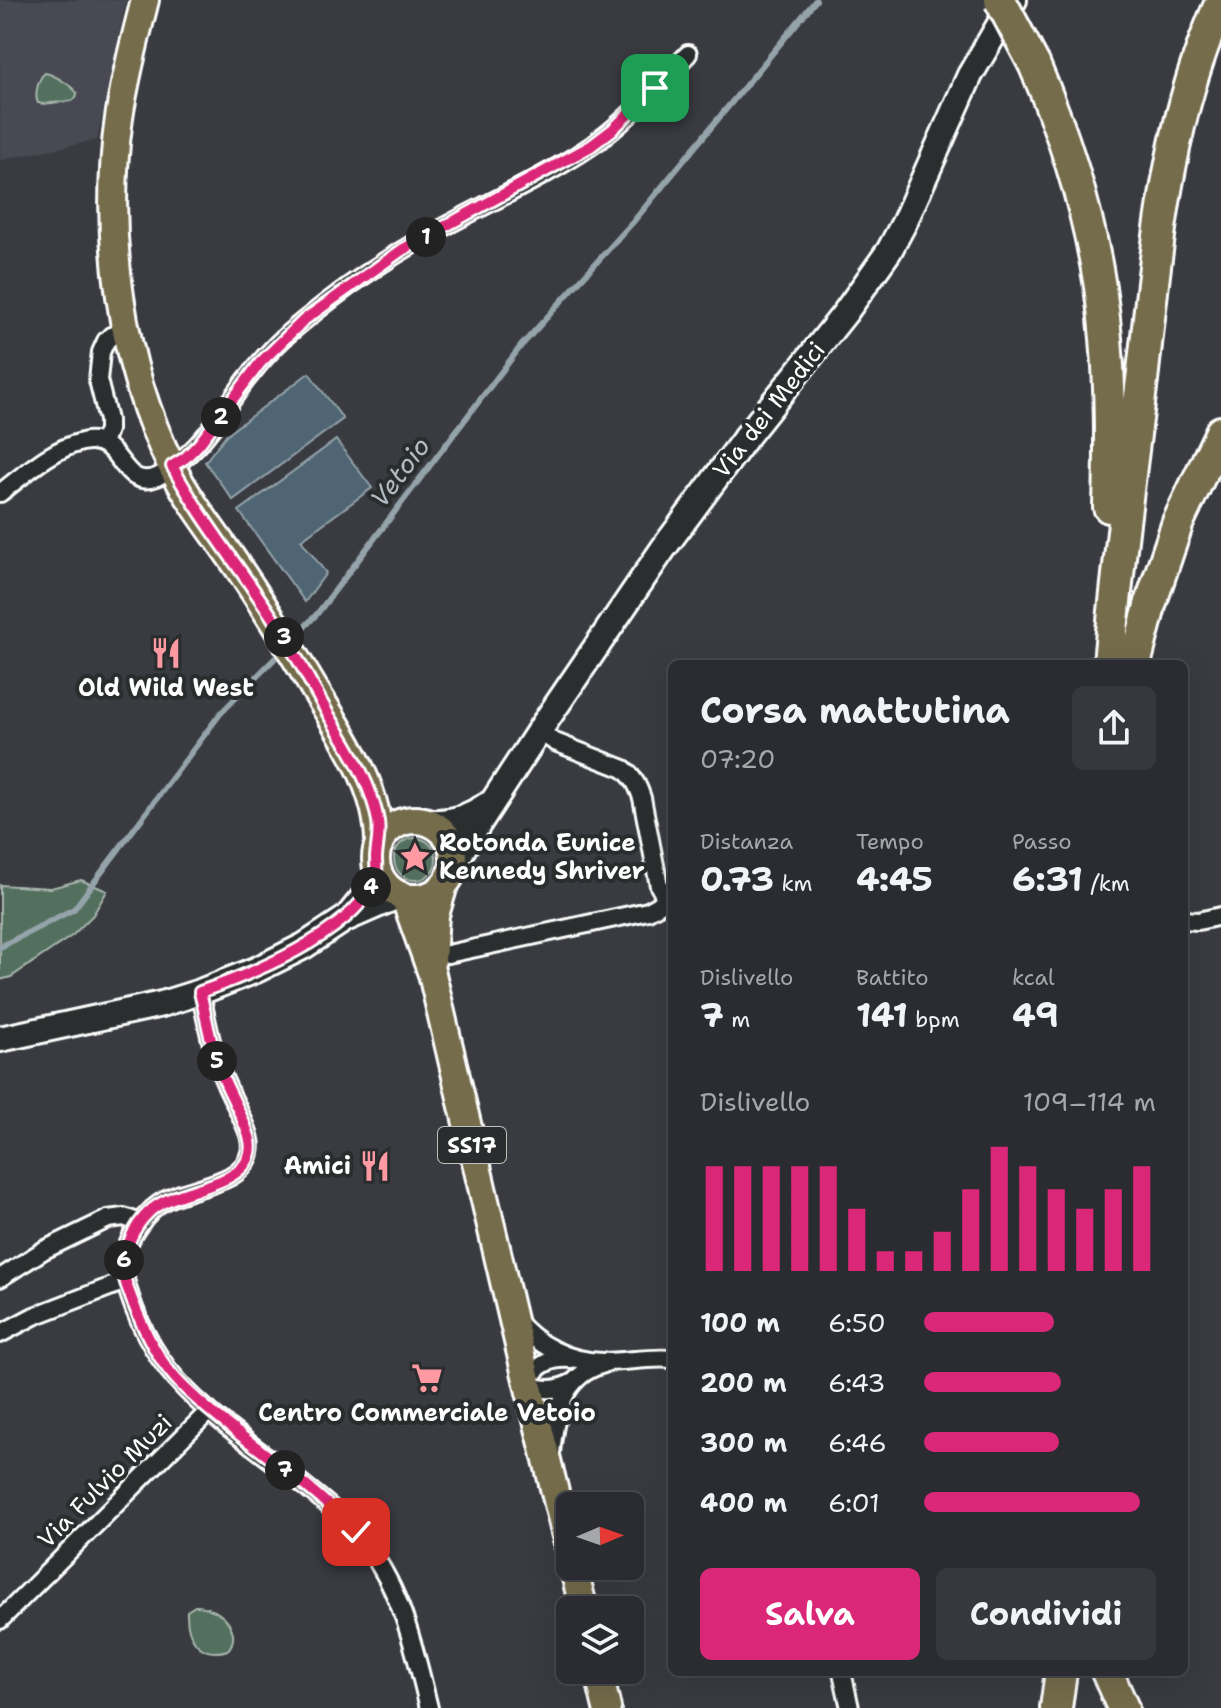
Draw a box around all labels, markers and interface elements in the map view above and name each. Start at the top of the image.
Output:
pin [621,54,689,122]
icon: arrive [633,66,677,110]
pin: 1 [406,217,446,257]
text: 1 [421,222,431,251]
street label: Via dei Medici [706,335,832,485]
pin: 2 [201,397,241,437]
text: 2 [213,402,229,431]
water label: Vetoio [362,429,438,514]
pin: 3 [264,617,304,657]
text: 3 [276,622,292,651]
restaurant icon: Old Wild West [149,636,183,670]
place label: Old Wild West [78,672,254,704]
text: Corsa mattutina [700,686,1010,735]
button: share [1072,686,1156,770]
text: 07:20 [700,741,775,776]
place label: Rotonda Eunice Kennedy Shriver [439,827,645,887]
text: Distanza [700,827,793,856]
text: Tempo [856,827,924,856]
text: Passo [1012,827,1072,856]
place icon: Rotonda Eunice Kennedy Shriver [398,840,432,874]
text: 0.73 [700,856,774,902]
text: 4:45 [856,856,933,902]
text: 6:31 [1012,856,1083,902]
pin: 4 [351,867,391,907]
text: km [774,869,813,898]
text: /km [1083,869,1130,898]
text: 4 [363,872,379,901]
text: Dislivello [700,963,793,992]
text: Battito [856,963,929,992]
text: kcal [1012,963,1055,992]
text: 7 [700,992,724,1038]
text: 141 [856,992,908,1038]
text: 49 [1012,992,1059,1038]
text: m [724,1005,750,1034]
text: bpm [908,1005,960,1034]
pin: 5 [197,1041,237,1081]
text: 5 [210,1046,224,1075]
text: Dislivello [700,1084,810,1119]
text: 109–114 m [1023,1084,1156,1119]
road number: SS17 [438,1127,506,1163]
restaurant icon: Amici [358,1149,392,1183]
place label: Amici [284,1150,351,1182]
pin: 6 [104,1240,144,1280]
text: 6 [116,1245,132,1274]
text: 100 m [700,1305,780,1340]
text: 6:50 [828,1305,886,1340]
supermarket icon: Centro Commerciale Vetoio [410,1361,444,1395]
text: 200 m [700,1365,787,1400]
text: 6:43 [828,1365,886,1400]
place label: Centro Commerciale Vetoio [258,1397,596,1429]
street label: Via Fulvio Muzi [31,1407,179,1555]
text: 300 m [700,1425,787,1460]
text: 6:46 [828,1425,887,1460]
pin: 7 [265,1450,305,1490]
text: 7 [277,1455,293,1484]
text: 400 m [700,1485,787,1520]
text: 6:01 [828,1485,880,1520]
north arrow [556,1492,644,1580]
map controls [556,1492,644,1684]
pin [322,1498,390,1566]
icon: check [334,1510,378,1554]
button: Salva [700,1568,920,1660]
button: Condividi [936,1568,1156,1660]
button: layers [556,1596,644,1684]

